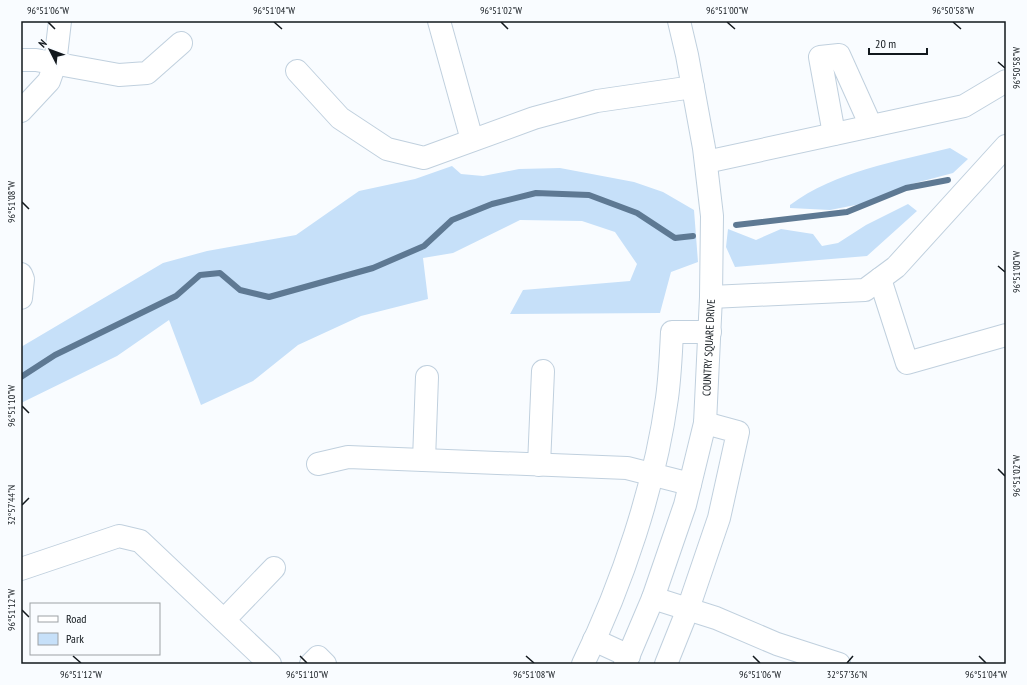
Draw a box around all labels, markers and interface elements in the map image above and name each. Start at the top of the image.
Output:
text: 96°51'06"W [27,4,69,17]
text: 96°51'04"W [253,4,295,17]
text: 96°51'02"W [480,4,522,17]
text: 96°51'00"W [706,4,748,17]
text: 96°50'58"W [932,4,974,17]
north arrow [30,30,70,70]
scale bar [869,30,927,56]
text: N [35,36,50,50]
text: 20 m [875,36,896,51]
text: 96°50'58"W [1010,47,1023,89]
text: 96°51'08"W [5,181,18,223]
text: 96°51'00"W [1010,251,1023,293]
street label: COUNTRY SQUARE DRIVE [699,299,718,396]
text: 96°51'10"W [5,385,18,427]
text: 96°51'02"W [1010,455,1023,497]
text: 32°57'44"N [5,485,18,525]
text: 96°51'12"W [5,589,18,631]
legend [30,603,160,655]
text: Road [66,611,86,626]
text: Park [66,631,84,646]
text: 96°51'12"W [60,668,102,681]
text: 96°51'10"W [286,668,328,681]
text: 96°51'08"W [513,668,555,681]
text: 96°51'06"W [739,668,781,681]
text: 32°57'36"N [827,668,867,681]
text: 96°51'04"W [965,668,1007,681]

